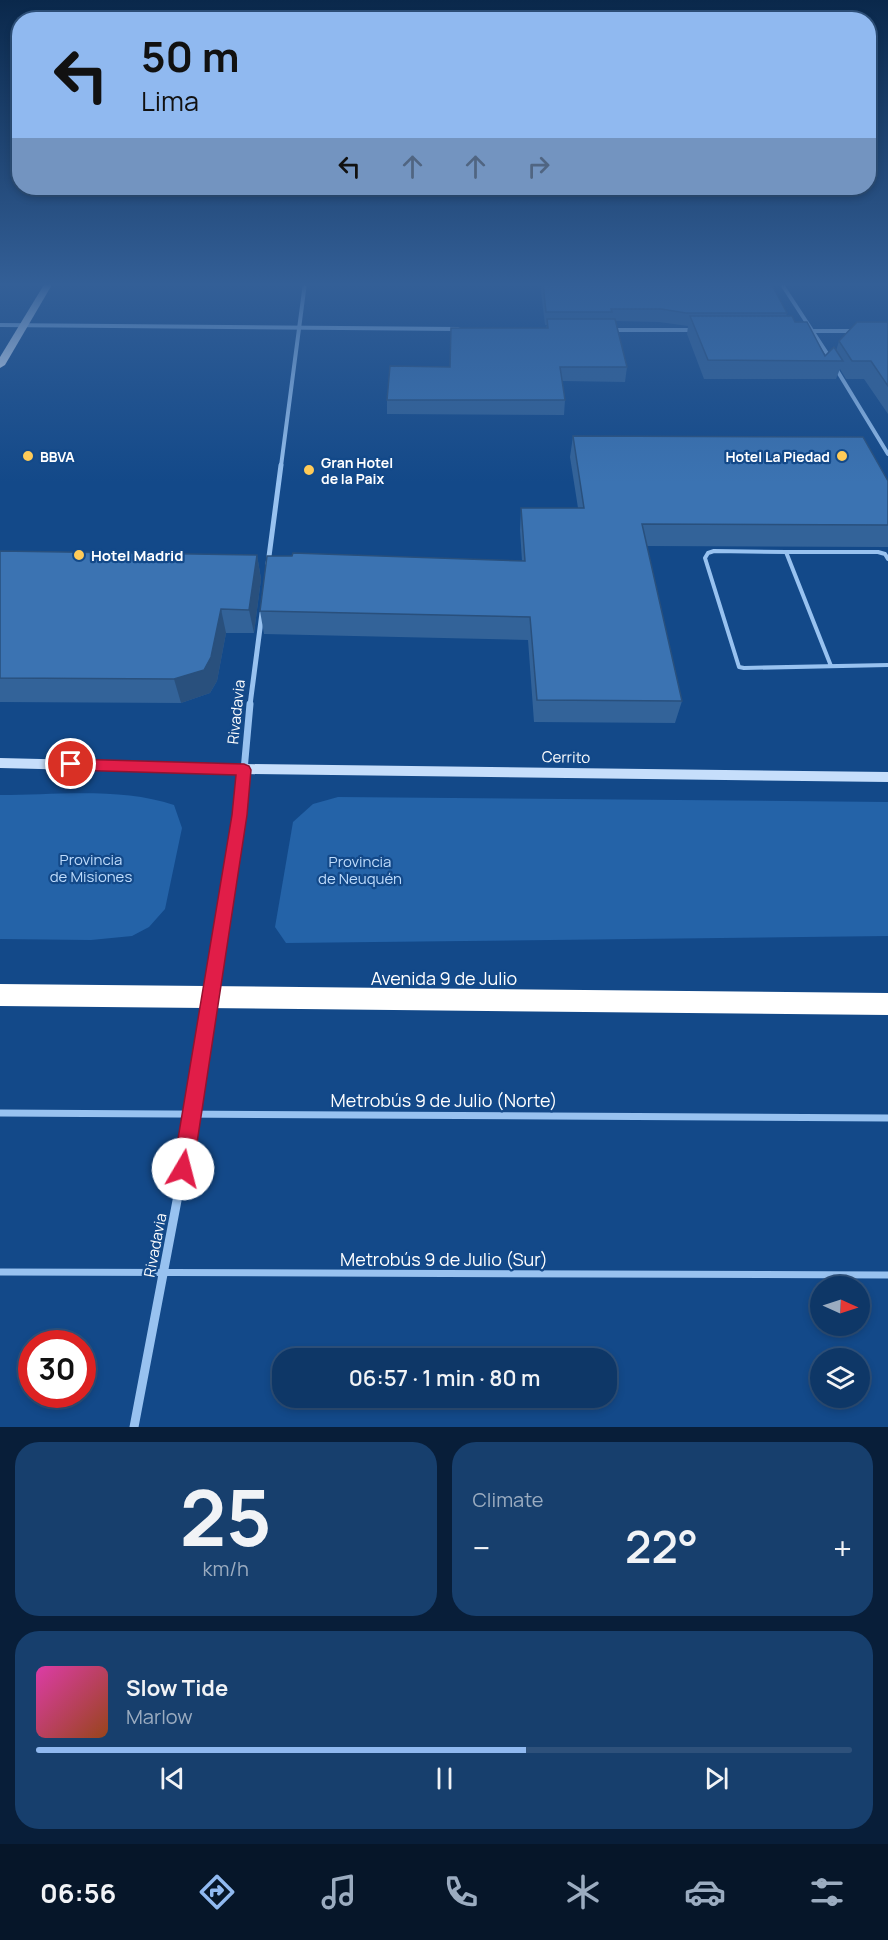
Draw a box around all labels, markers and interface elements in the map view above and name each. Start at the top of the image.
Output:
text: 50 m [141,27,239,85]
icon: left [42,36,120,114]
text: Lima [141,82,199,119]
icon: left [333,150,366,183]
icon: ahead [396,150,429,183]
icon: ahead [459,150,492,183]
icon: right [522,150,555,183]
place label: BBVA [40,447,75,466]
place label: Hotel La Piedad [725,447,830,466]
marker: BBVA [21,449,35,463]
marker: Hotel La Piedad [835,449,849,463]
place label: Gran Hotel de la Paix [321,453,393,488]
marker: Gran Hotel de la Paix [302,463,316,477]
place label: Hotel Madrid [91,545,184,566]
marker: Hotel Madrid [72,548,86,562]
street label: Rivadavia [222,679,250,745]
pin [45,738,96,789]
street label: Cerrito [542,746,591,768]
icon: arrive [54,747,87,780]
park label: Provincia de Misiones [50,849,132,887]
park label: Provincia de Neuquén [318,851,402,889]
street label: Avenida 9 de Julio [371,966,517,990]
street label: Metrobús 9 de Julio (Norte) [331,1088,557,1112]
position arrow [151,1137,215,1201]
street label: Rivadavia [139,1211,171,1279]
street label: Metrobús 9 de Julio (Sur) [340,1247,548,1271]
north arrow [810,1276,870,1336]
map controls [810,1276,870,1408]
speed limit sign: 30 [18,1330,96,1408]
button: layers [810,1348,870,1408]
text: 06:57 · 1 min · 80 m [349,1363,540,1393]
text: 25 [180,1463,272,1569]
text: Climate [473,1486,544,1513]
text: 22° [625,1515,698,1577]
text: − [473,1525,490,1570]
text: + [833,1525,852,1570]
text: km/h [202,1555,249,1582]
text: Slow Tide [126,1673,228,1703]
text: Marlow [126,1703,193,1730]
icon: previous [156,1762,189,1795]
icon: pause [428,1762,461,1795]
icon: next [700,1762,733,1795]
icon: directions [196,1871,238,1913]
icon: music [318,1871,360,1913]
icon: phone [440,1871,482,1913]
icon: climate [562,1871,604,1913]
icon: car [684,1871,726,1913]
icon: filters [806,1871,848,1913]
text: 06:56 [40,1874,116,1911]

